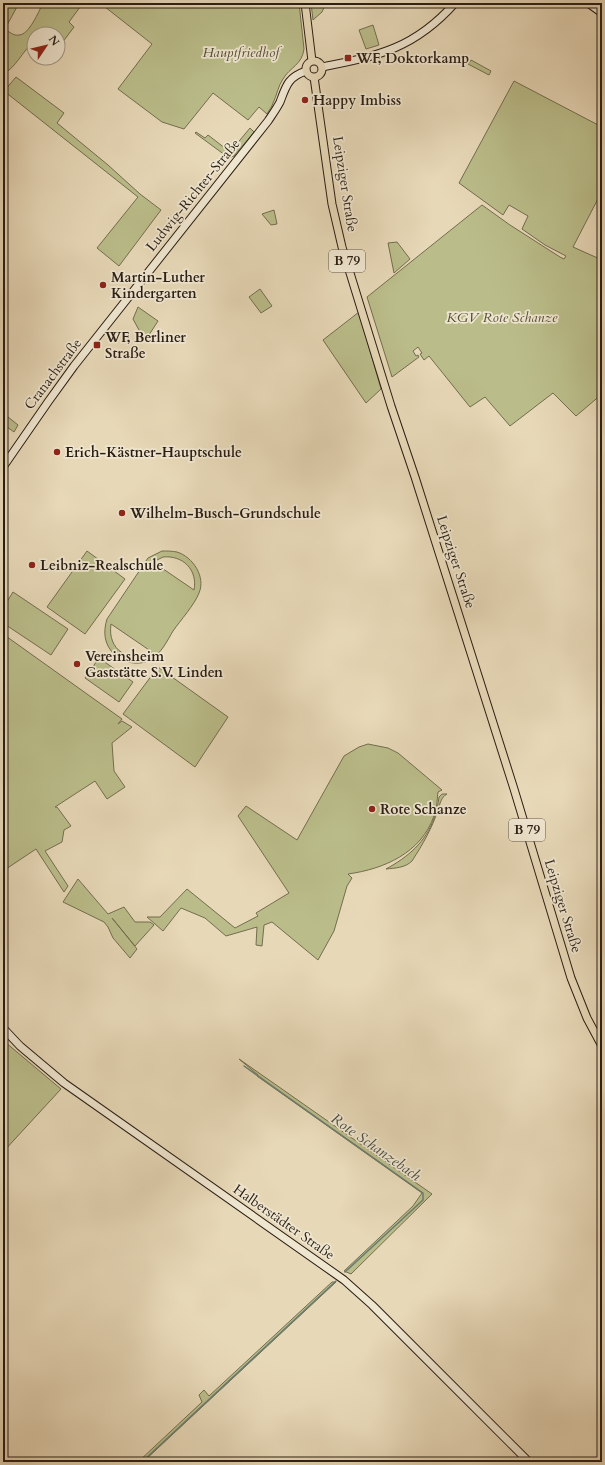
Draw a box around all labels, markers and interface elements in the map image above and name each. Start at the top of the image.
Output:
north arrow [26,26,66,66]
text: N [45,32,63,49]
park label: Hauptfriedhof [203,43,282,62]
place label: WF, Doktorkamp [355,49,469,68]
marker: WF, Doktorkamp [343,53,353,63]
place label: Happy Imbiss [313,91,401,110]
marker: Happy Imbiss [300,95,310,105]
street label: Ludwig-Richter-Straße [142,135,244,255]
street label: Leipziger Straße [328,135,362,233]
road number: B 79 [329,250,365,272]
place label: Martin-Luther Kindergarten [111,268,205,303]
marker: Martin-Luther Kindergarten [98,280,108,290]
park label: KGV Rote Schanze [446,308,558,327]
place label: WF, Berliner Straße [104,328,186,363]
street label: Cranachstraße [20,334,86,414]
marker: WF, Berliner Straße [92,340,102,350]
place label: Erich-Kästner-Hauptschule [65,443,242,462]
marker: Erich-Kästner-Hauptschule [52,447,62,457]
place label: Wilhelm-Busch-Grundschule [129,504,321,523]
marker: Wilhelm-Busch-Grundschule [117,508,127,518]
street label: Leipziger Straße [432,513,480,611]
place label: Leibniz-Realschule [40,556,163,575]
marker: Leibniz-Realschule [27,560,37,570]
place label: Vereinsheim Gaststätte S.V. Linden [85,647,223,682]
marker: Vereinsheim Gaststätte S.V. Linden [72,659,82,669]
place label: Rote Schanze [380,800,467,819]
marker: Rote Schanze [367,804,377,814]
road number: B 79 [509,819,545,841]
street label: Leipziger Straße [540,857,586,955]
water label: Rote Schanzebach [327,1109,426,1186]
street label: Halberstädter Straße [229,1180,339,1264]

